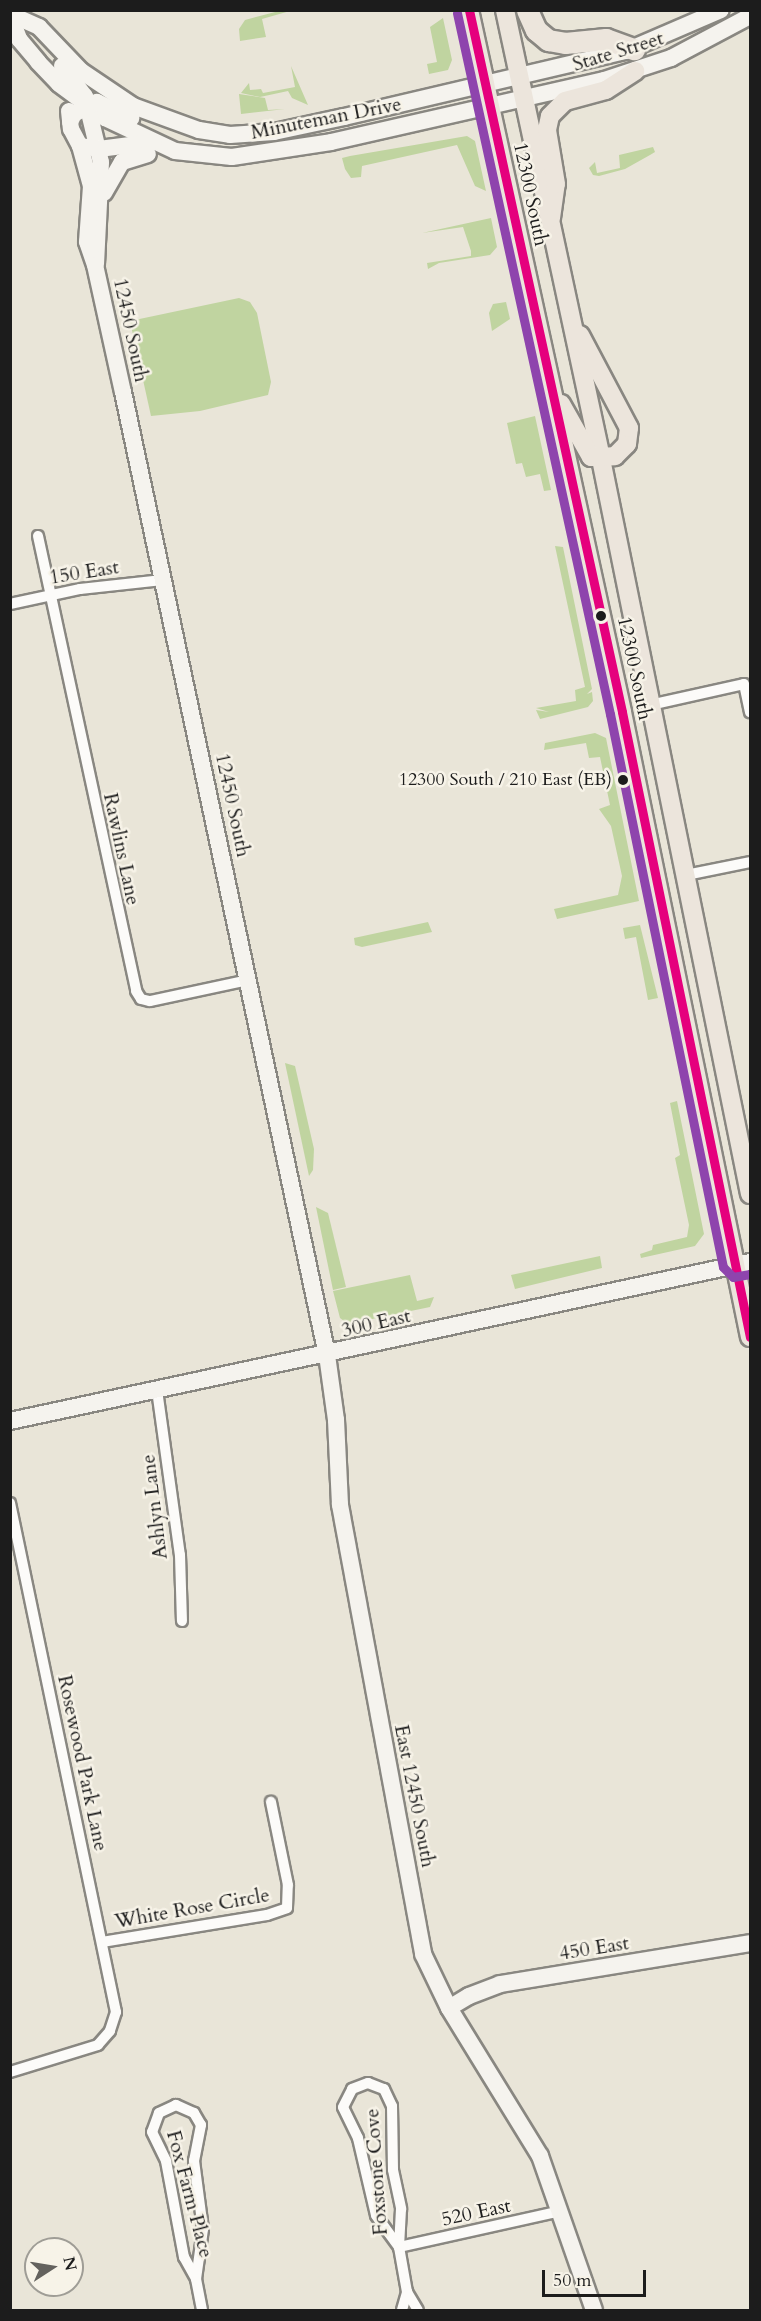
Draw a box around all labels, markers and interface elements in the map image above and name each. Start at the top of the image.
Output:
street label: State Street [570,26,666,76]
street label: Minuteman Drive [249,92,403,144]
street label: 12300 South [508,140,554,248]
street label: 12450 South [108,276,154,384]
street label: 150 East [48,555,120,589]
unlabelled marker [595,610,607,622]
street label: 12300 South [612,614,658,722]
street label: 12450 South [210,751,256,859]
place label: 12300 South / 210 East (EB) [399,769,612,791]
marker: 12300 South / 210 East (EB) [617,774,629,786]
street label: Rawlins Lane [98,791,146,907]
street label: 300 East [339,1303,413,1343]
street label: Ashlyn Lane [136,1453,172,1561]
street label: Rosewood Park Lane [53,1673,113,1853]
street label: East 12450 South [389,1723,441,1869]
street label: White Rose Circle [113,1883,271,1933]
street label: 450 East [558,1931,630,1965]
street label: Foxstone Cove [360,2108,392,2236]
street label: Fox Farm Place [161,2128,219,2260]
street label: 520 East [439,2193,513,2231]
north arrow [24,2237,84,2297]
text: N [57,2255,82,2273]
scale bar [545,2258,648,2296]
text: 50 m [553,2268,592,2293]

